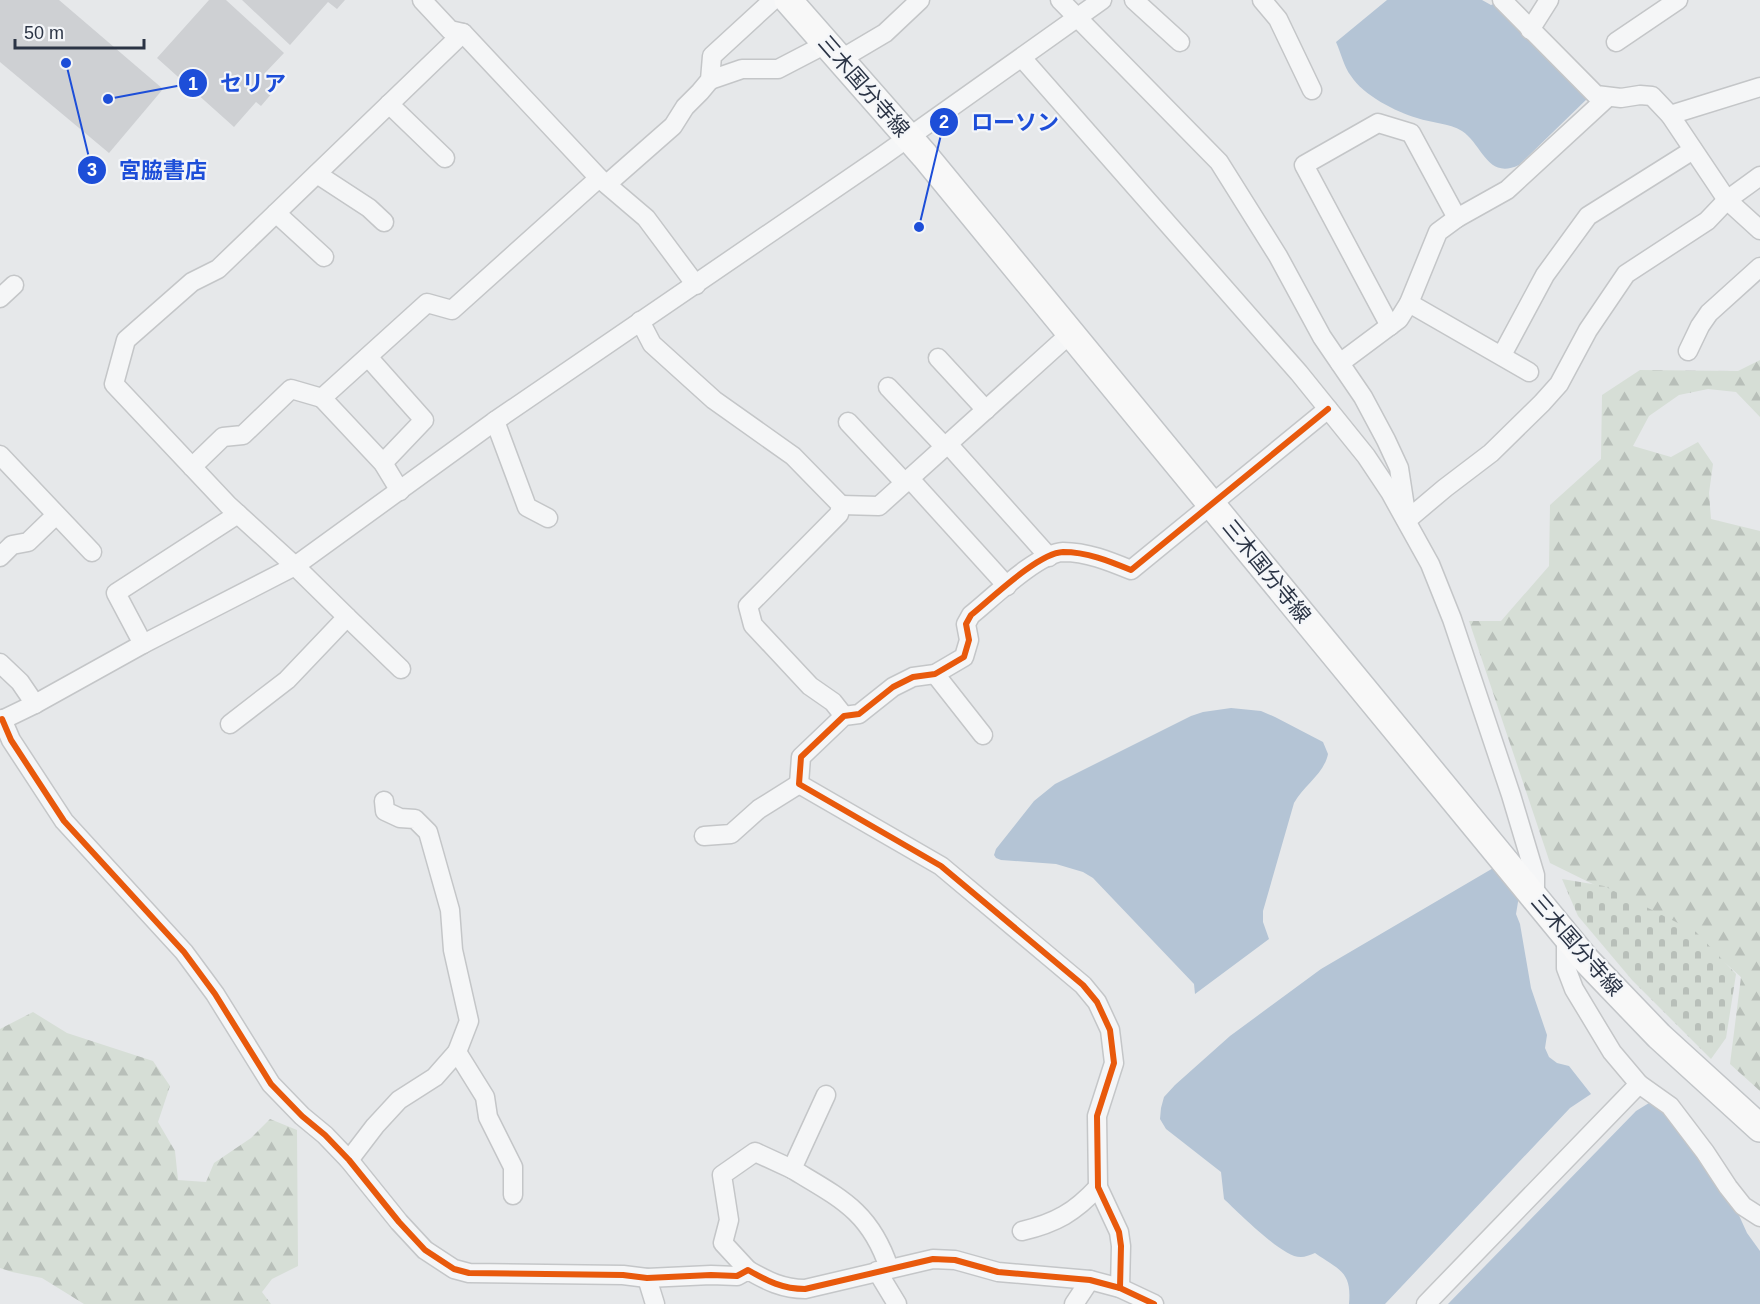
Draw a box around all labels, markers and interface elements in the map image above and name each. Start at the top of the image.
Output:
scale bar [15,12,144,50]
text: 50 m [24,23,64,43]
street label: 三木国分寺線 [814,31,914,141]
callout: セリア [178,63,298,103]
text: セリア [220,71,286,96]
text: 1 [188,74,198,94]
callout: ローソン [929,102,1071,142]
text: ローソン [971,110,1059,135]
text: 2 [939,112,949,132]
callout: 宮脇書店 [77,150,219,190]
text: 宮脇書店 [119,158,207,183]
text: 3 [87,160,97,180]
street label: 三木国分寺線 [1218,515,1316,627]
street label: 三木国分寺線 [1527,890,1627,1000]

